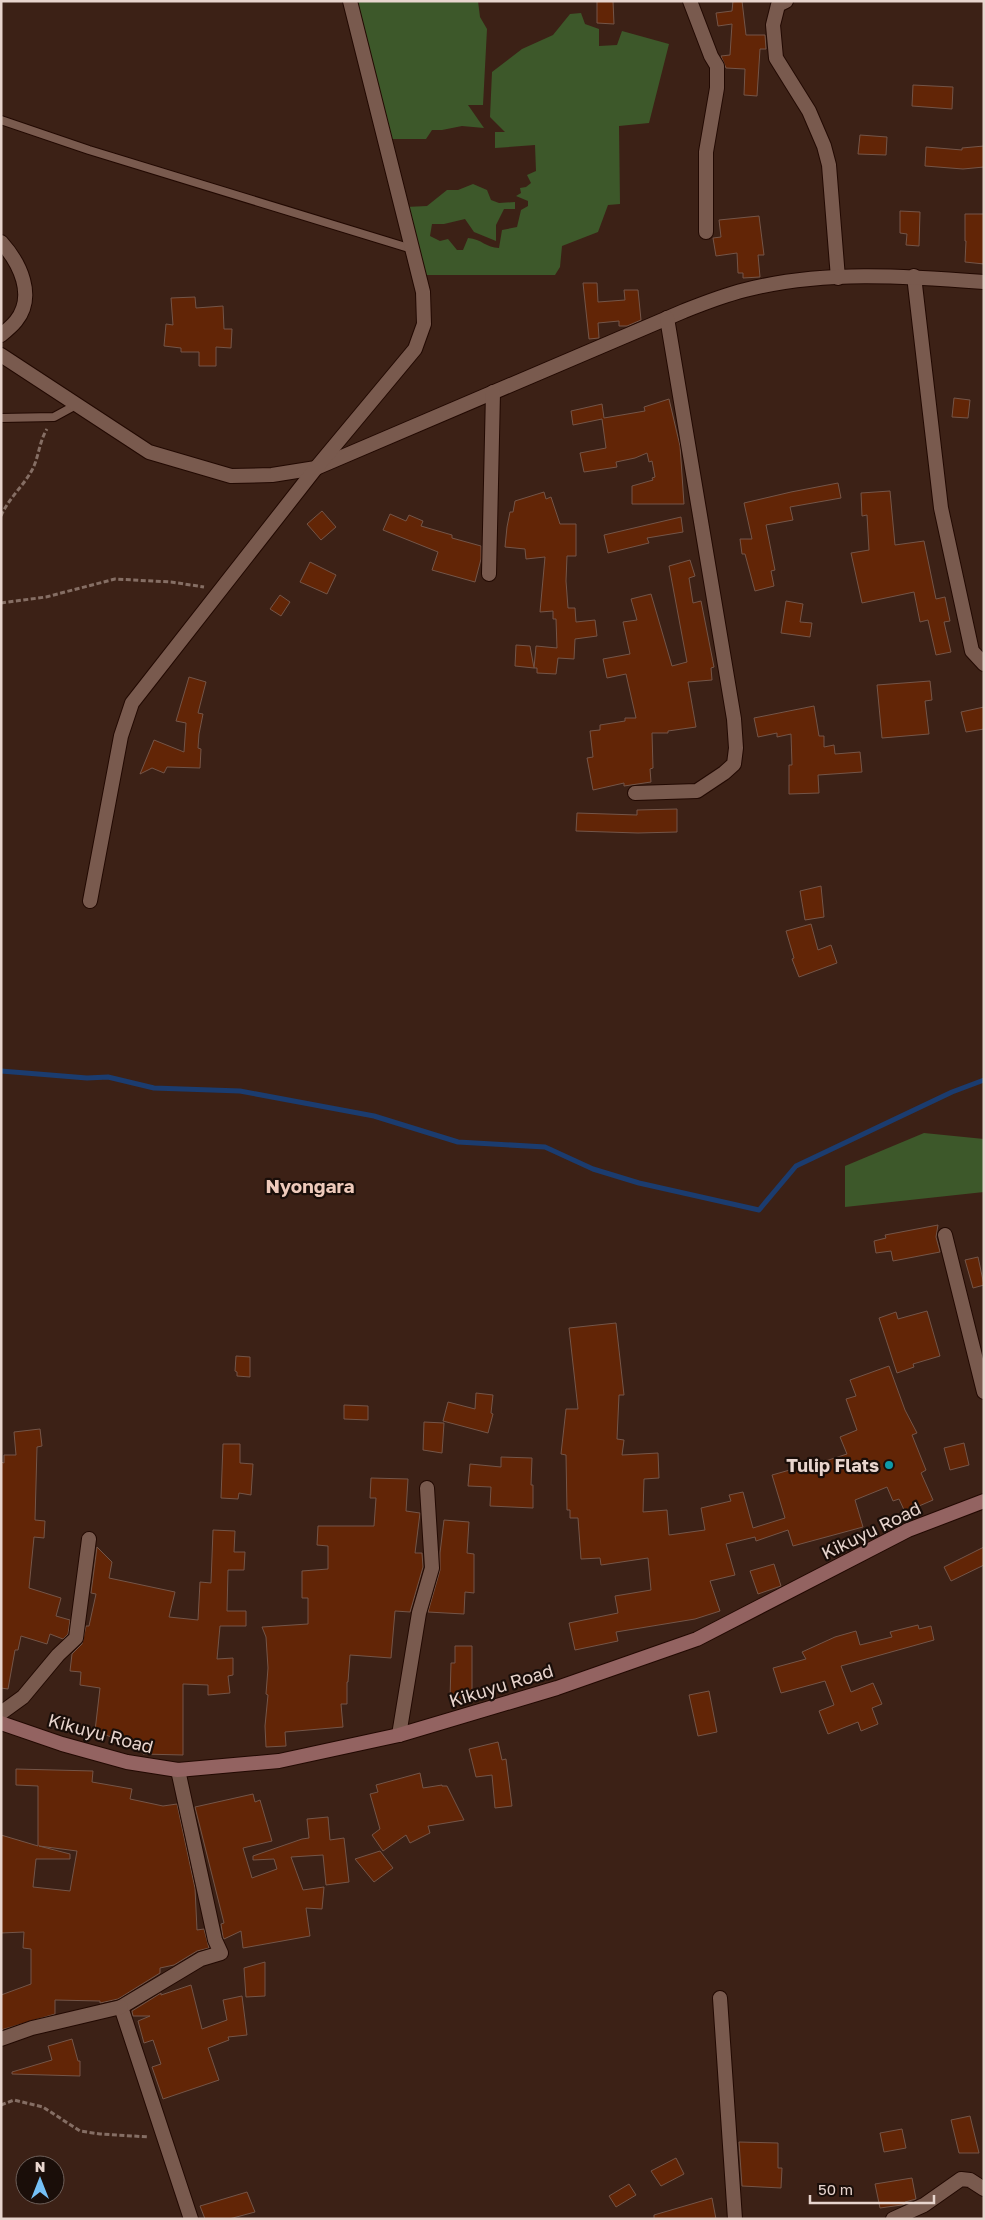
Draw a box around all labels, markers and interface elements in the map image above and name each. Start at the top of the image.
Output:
district label: Nyongara [265,1174,355,1197]
place label: Tulip Flats [786,1454,879,1476]
marker: Tulip Flats [883,1459,895,1471]
street label: Kikuyu Road [818,1496,924,1564]
street label: Kikuyu Road [446,1659,556,1711]
street label: Kikuyu Road [46,1708,156,1758]
north arrow [15,2155,65,2205]
text: N [35,2158,45,2175]
scale bar [810,2172,934,2204]
text: 50 m [818,2180,853,2198]

